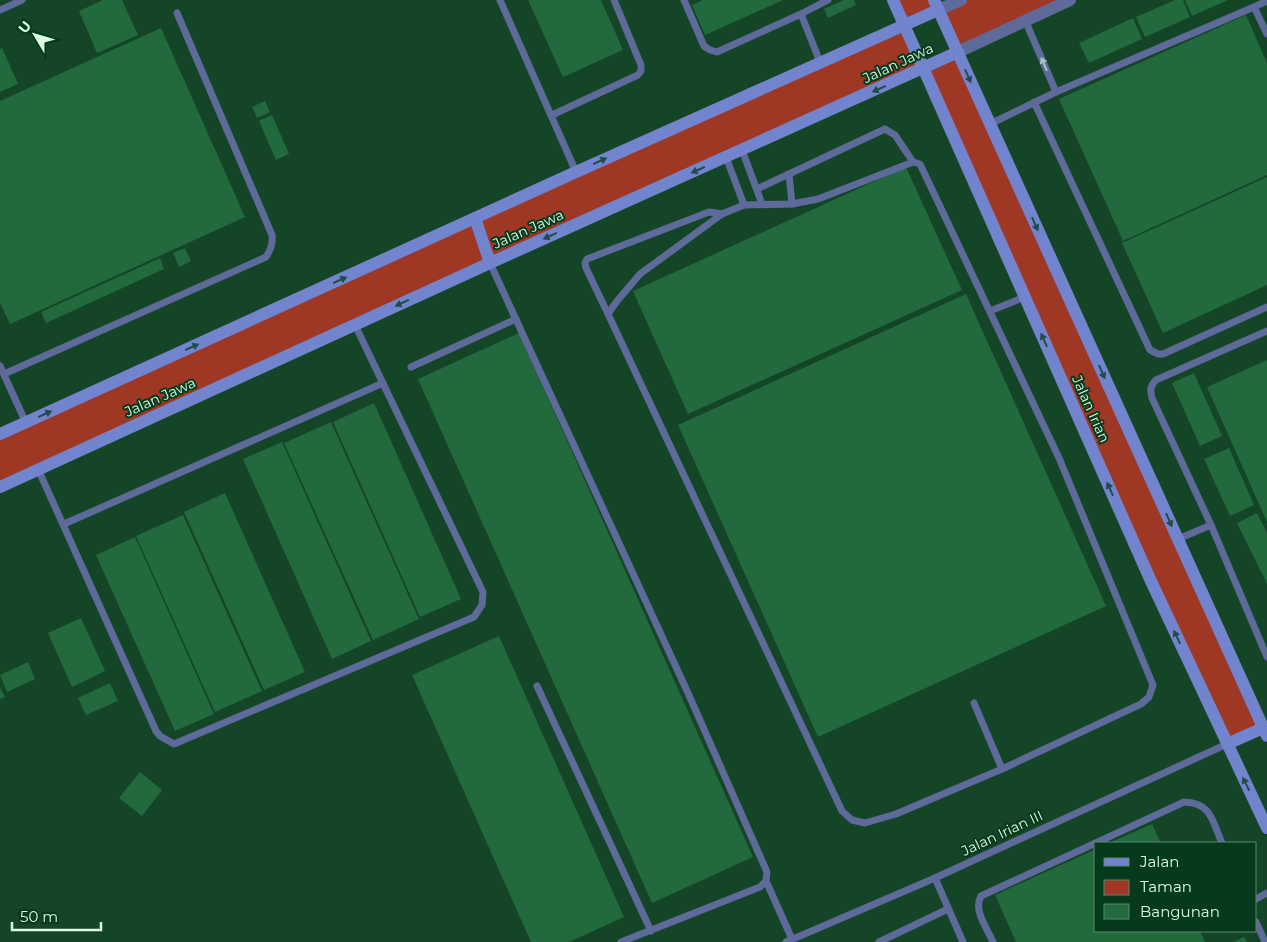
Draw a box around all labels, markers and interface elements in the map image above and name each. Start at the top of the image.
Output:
north arrow [10,10,60,60]
text: U [14,17,35,37]
street label: Jalan Jawa [859,39,936,88]
one-way arrow [1040,56,1048,71]
one-way arrow [965,69,973,83]
one-way arrow [872,85,886,93]
one-way arrow [593,157,607,165]
one-way arrow [691,166,705,174]
street label: Jalan Jawa [489,205,566,253]
one-way arrow [1032,217,1040,231]
one-way arrow [543,232,557,240]
one-way arrow [333,275,347,283]
one-way arrow [395,300,409,308]
one-way arrow [1040,333,1048,347]
one-way arrow [185,342,199,350]
one-way arrow [1099,365,1107,379]
street label: Jalan Irian [1068,372,1114,445]
street label: Jalan Jawa [121,373,198,421]
one-way arrow [37,410,52,418]
one-way arrow [1105,482,1113,496]
one-way arrow [1166,513,1174,527]
one-way arrow [1173,630,1181,644]
one-way arrow [1242,777,1250,791]
street label: Jalan Irian III [957,806,1046,860]
legend [1094,842,1257,932]
text: Jalan [1139,852,1179,871]
text: Taman [1140,877,1192,896]
scale bar [12,900,101,932]
text: Bangunan [1140,902,1220,921]
text: 50 m [20,907,58,926]

